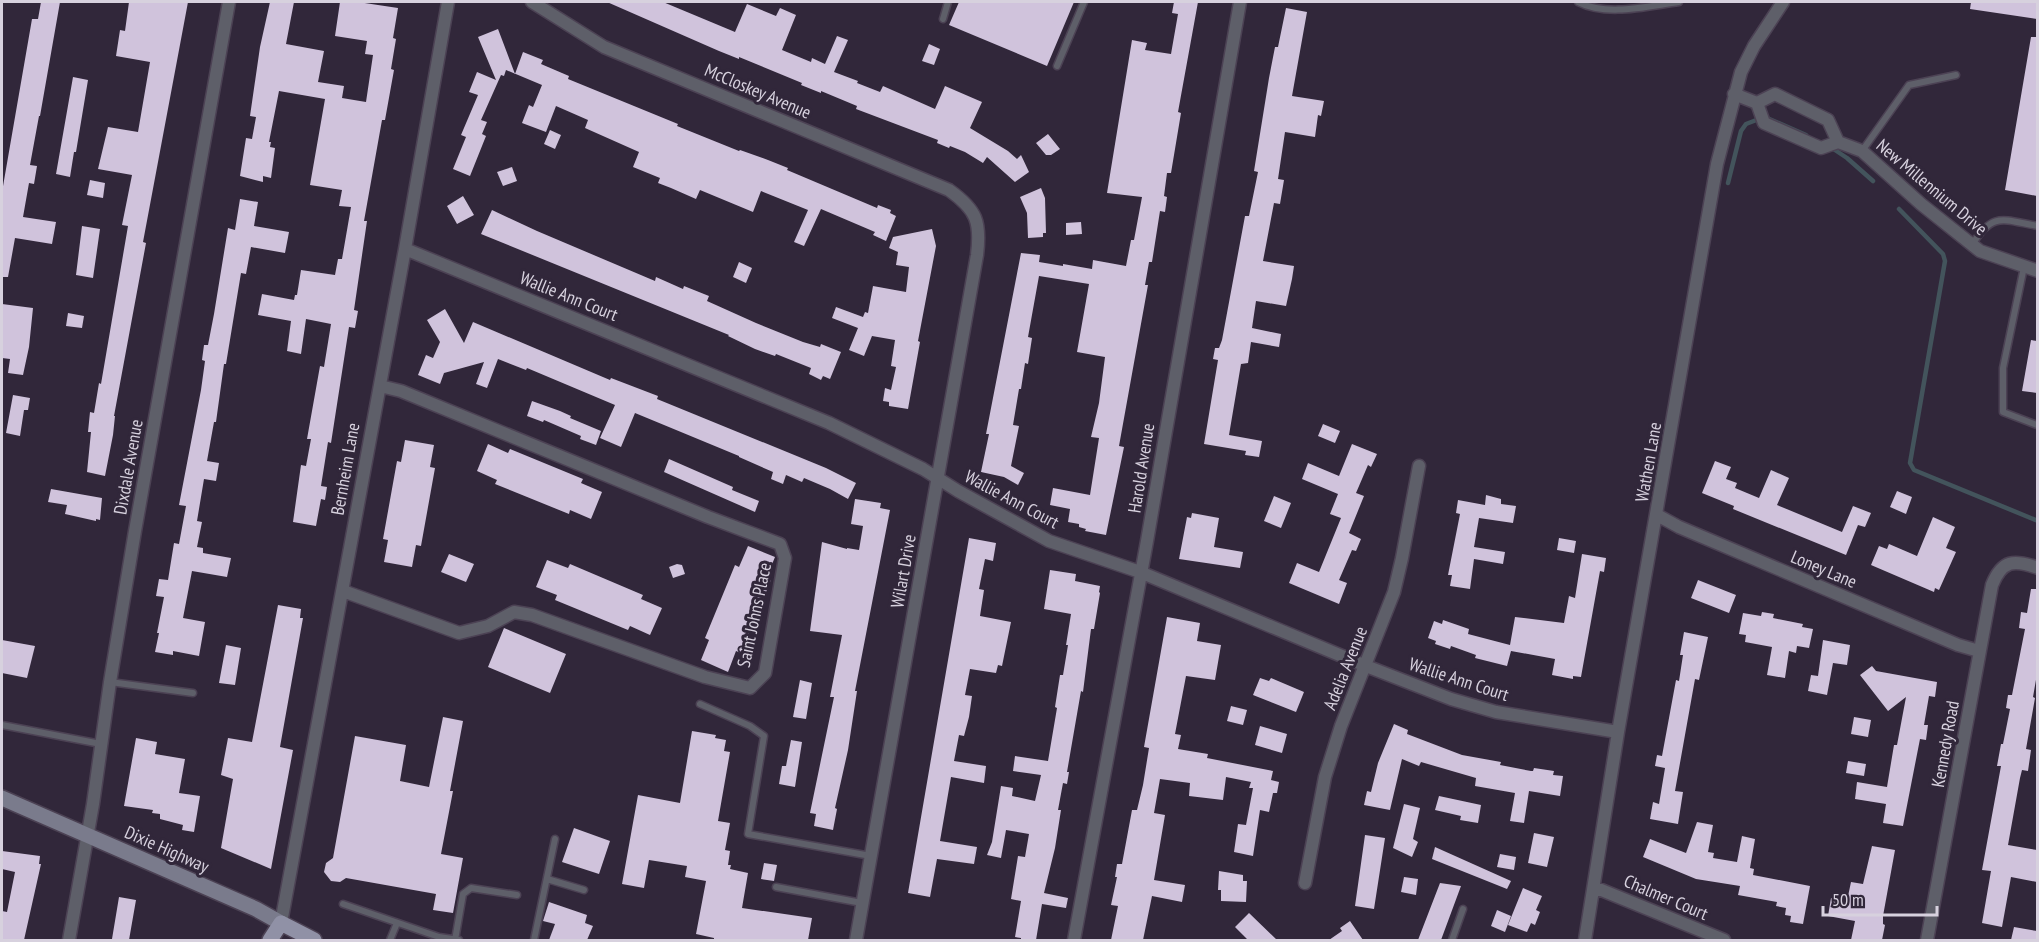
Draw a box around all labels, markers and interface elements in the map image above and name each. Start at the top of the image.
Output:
street label: McCloskey Avenue [701,58,815,124]
street label: New Millennium Drive [1872,134,1992,240]
street label: Wallie Ann Court [517,266,621,326]
street label: Dixdale Avenue [108,418,148,516]
street label: Wathen Lane [1630,420,1666,504]
street label: Bernheim Lane [326,421,364,517]
street label: Harold Avenue [1123,422,1159,514]
street label: Wallie Ann Court [961,465,1063,533]
street label: Wilart Drive [885,532,921,610]
street label: Loney Lane [1788,545,1860,593]
street label: Saint Johns Place [732,561,776,669]
street label: Adelia Avenue [1318,623,1372,713]
street label: Wallie Ann Court [1406,652,1512,706]
street label: Kennedy Road [1926,699,1964,789]
street label: Dixie Highway [121,820,213,878]
street label: Chalmer Court [1620,869,1712,925]
scale bar [1823,879,1937,917]
text: 50 m [1832,888,1864,911]

